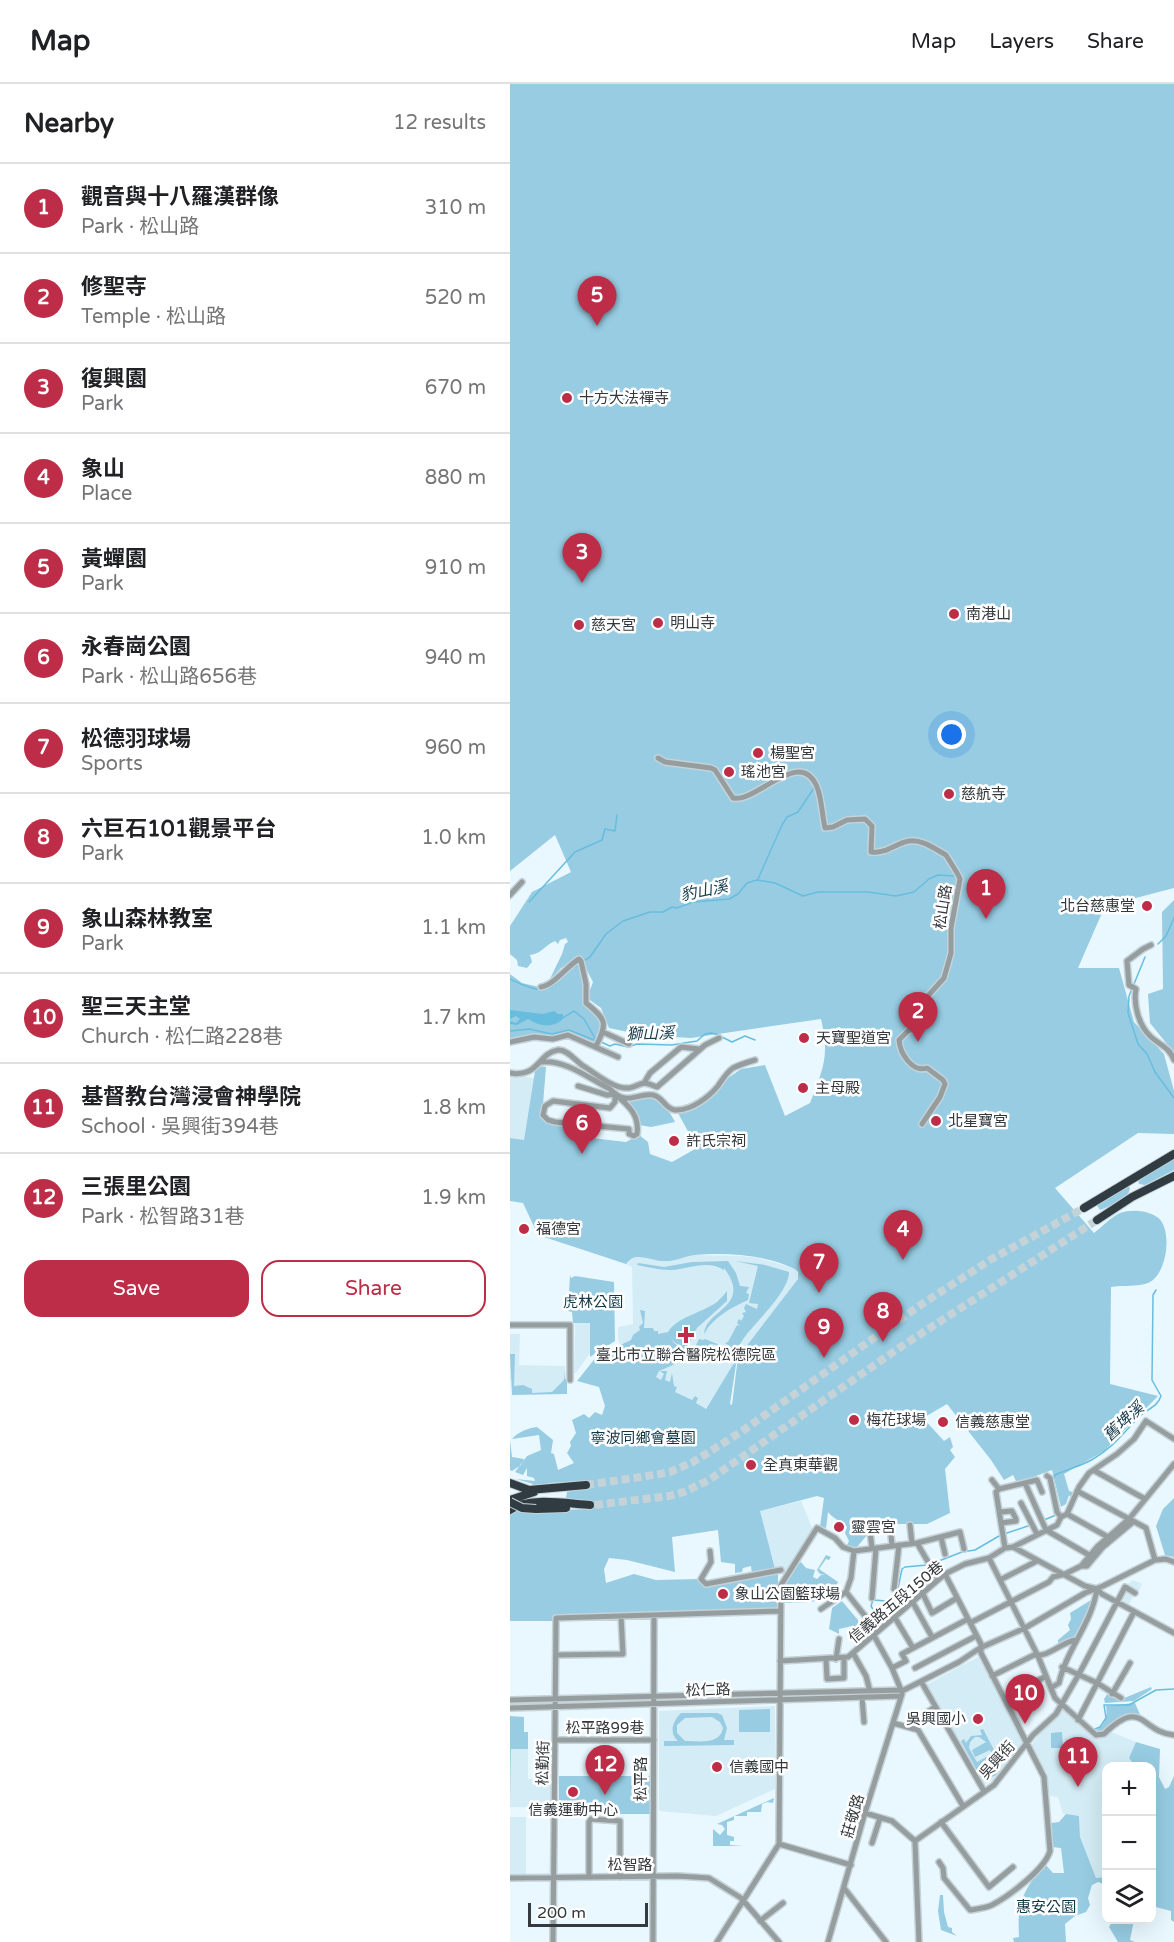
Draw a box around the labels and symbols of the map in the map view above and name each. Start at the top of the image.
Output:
pin: 5 [578,276,616,326]
place label: 十方大法禪寺 [579,389,669,407]
marker: 十方大法禪寺 [560,391,574,405]
pin: 3 [562,534,602,583]
place label: 南港山 [966,605,1011,623]
marker: 南港山 [947,607,961,621]
place label: 明山寺 [670,614,715,632]
place label: 慈天宮 [591,616,636,634]
marker: 明山寺 [651,616,665,630]
marker: 慈天宮 [572,618,586,632]
your location [937,720,966,749]
place label: 楊聖宮 [770,744,815,762]
marker: 楊聖宮 [751,746,765,760]
place label: 瑤池宮 [741,763,786,781]
marker: 瑤池宮 [722,765,736,779]
place label: 慈航寺 [961,785,1006,803]
marker: 慈航寺 [942,787,956,801]
pin: 1 [966,870,1006,919]
water label: 豹山溪 [679,876,732,906]
street label: 松山路 [931,883,955,931]
place label: 北台慈惠堂 [1060,897,1135,915]
marker: 北台慈惠堂 [1140,899,1154,913]
pin: 2 [898,992,938,1042]
water label: 獅山溪 [626,1023,676,1045]
place label: 天寶聖道宮 [816,1029,891,1047]
marker: 天寶聖道宮 [797,1031,811,1045]
place label: 主母殿 [815,1079,860,1097]
marker: 主母殿 [796,1081,810,1095]
pin: 6 [562,1104,602,1154]
place label: 北星寶宮 [948,1112,1008,1130]
marker: 北星寶宮 [929,1114,943,1128]
place label: 許氏宗祠 [686,1132,746,1150]
marker: 許氏宗祠 [667,1134,681,1148]
pin: 4 [884,1210,922,1260]
place label: 福德宮 [536,1220,581,1238]
marker: 福德宮 [517,1222,531,1236]
pin: 7 [800,1244,838,1293]
pin: 8 [864,1292,902,1342]
park label: 虎林公園 [563,1293,623,1311]
pin: 9 [804,1308,844,1358]
marker: 臺北市立聯合醫院松德院區 [677,1326,695,1344]
place label: 臺北市立聯合醫院松德院區 [596,1346,776,1364]
water label: 舊埤溪 [1099,1397,1150,1445]
place label: 梅花球場 [866,1411,926,1429]
marker: 梅花球場 [847,1413,861,1427]
place label: 信義慈惠堂 [955,1413,1030,1431]
marker: 信義慈惠堂 [936,1415,950,1429]
park label: 寧波同鄉會墓園 [590,1429,696,1447]
place label: 全真東華觀 [763,1456,838,1474]
marker: 全真東華觀 [744,1458,758,1472]
place label: 靈雲宮 [851,1518,896,1536]
marker: 靈雲宮 [832,1520,846,1534]
street label: 信義路五段150巷 [845,1557,947,1647]
place label: 象山公園籃球場 [735,1585,840,1603]
marker: 象山公園籃球場 [716,1587,730,1601]
pin: 10 [1006,1674,1044,1724]
street label: 松仁路 [685,1680,731,1700]
place label: 吳興國小 [906,1710,966,1728]
marker: 吳興國小 [971,1712,985,1726]
street label: 松平路99巷 [566,1719,644,1737]
street label: 吳興街 [975,1737,1019,1783]
pin: 11 [1058,1738,1098,1787]
street label: 松勤街 [534,1740,552,1786]
pin: 12 [586,1746,625,1795]
street label: 松平路 [632,1756,650,1802]
place label: 信義國中 [729,1758,789,1776]
marker: 信義國中 [710,1760,724,1774]
marker: 信義運動中心 [566,1785,580,1799]
street label: 莊敬路 [838,1792,868,1840]
place label: 信義運動中心 [528,1801,618,1819]
street label: 松智路 [607,1856,653,1874]
park label: 惠安公園 [1016,1898,1076,1916]
scale bar [528,1900,648,1928]

